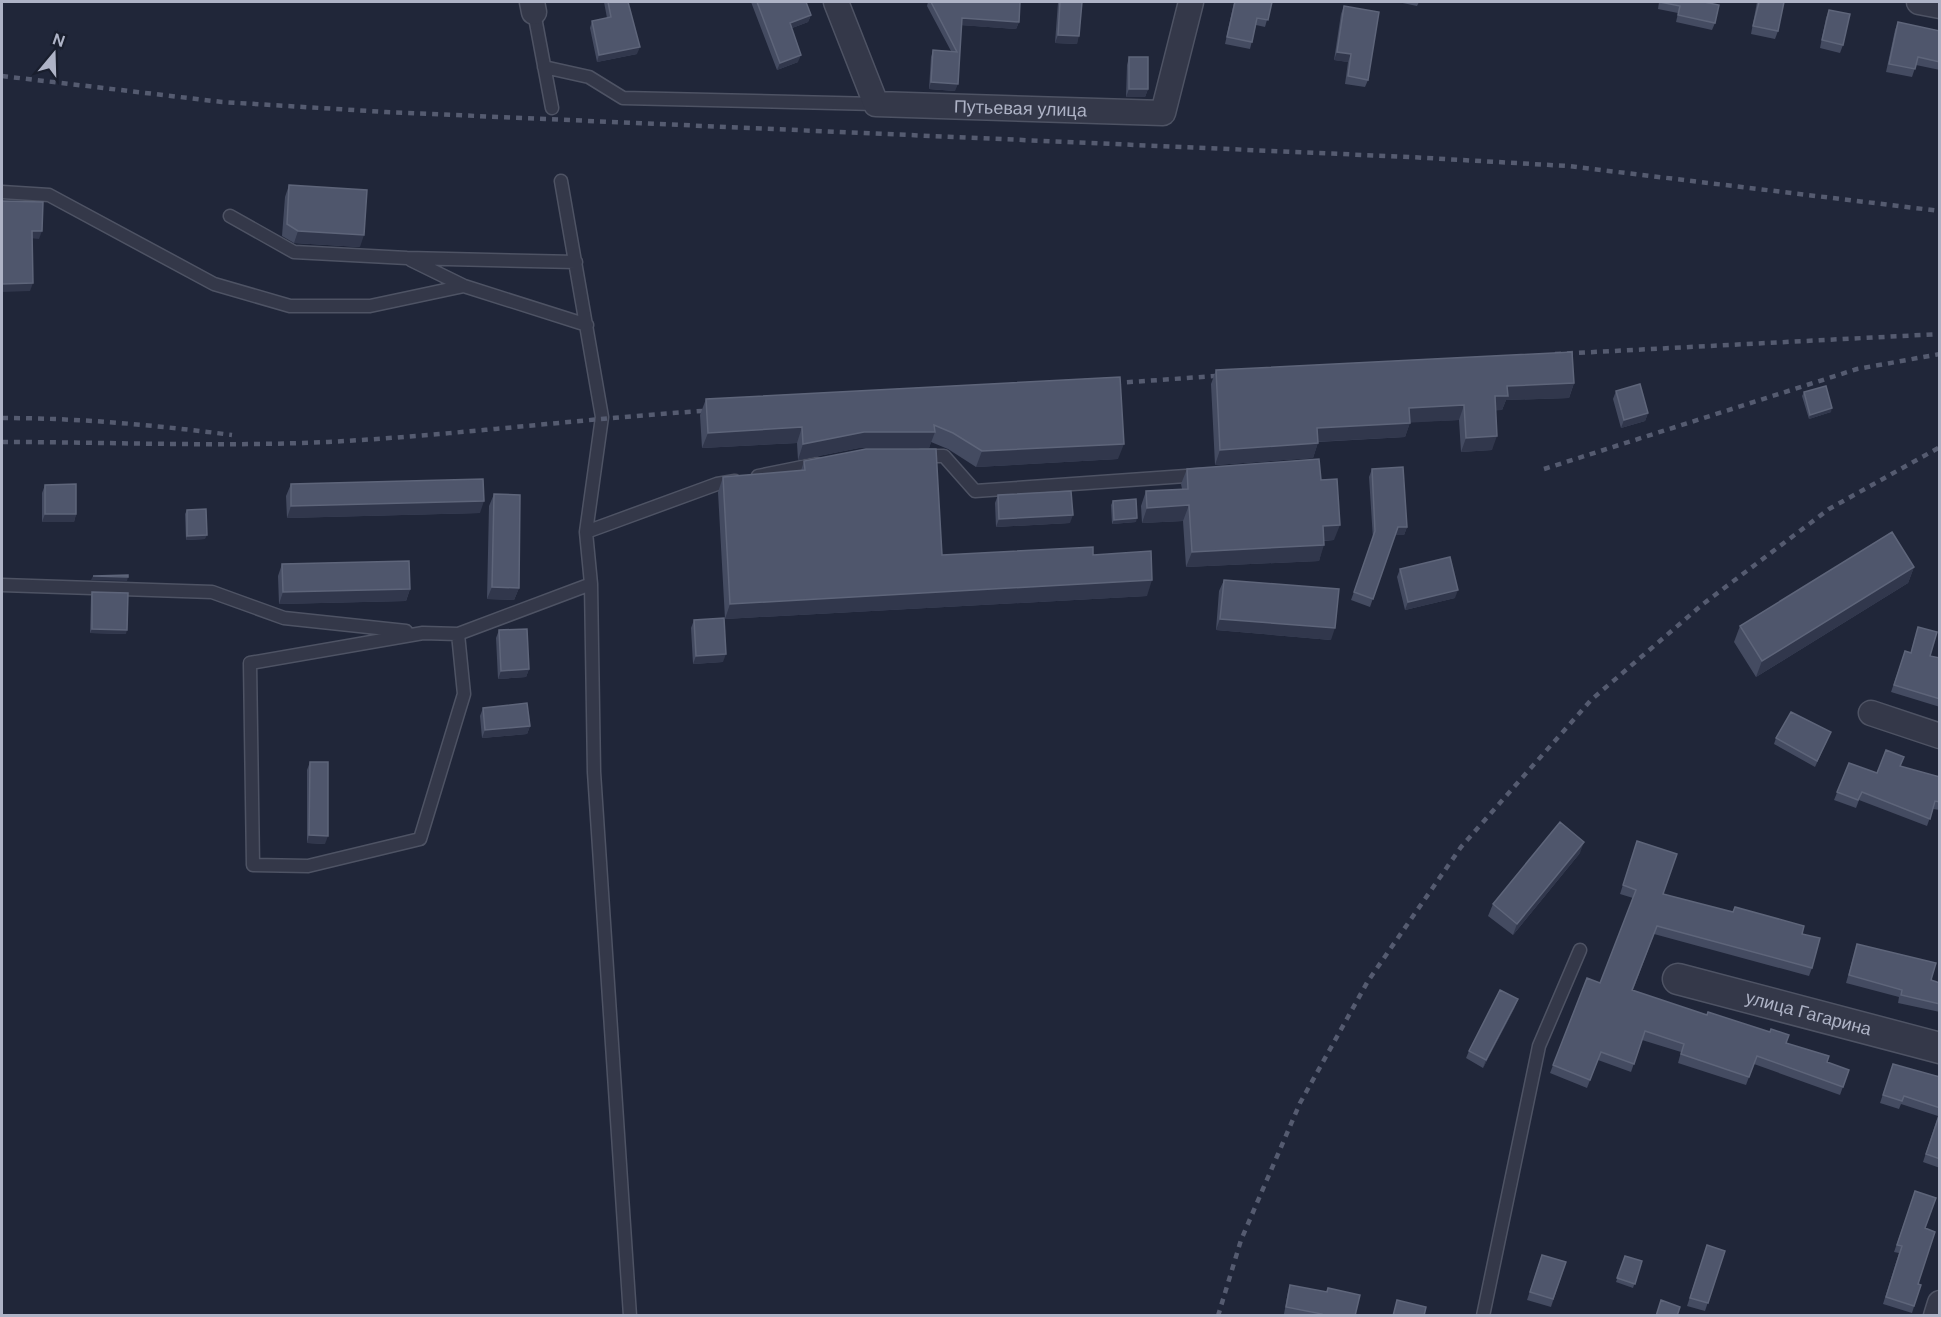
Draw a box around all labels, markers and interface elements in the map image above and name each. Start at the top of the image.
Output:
north arrow [24,24,84,84]
text: N [50,28,68,52]
street label: Путьевая улица [953,94,1088,123]
street label: улица Гагарина [1743,985,1875,1042]

